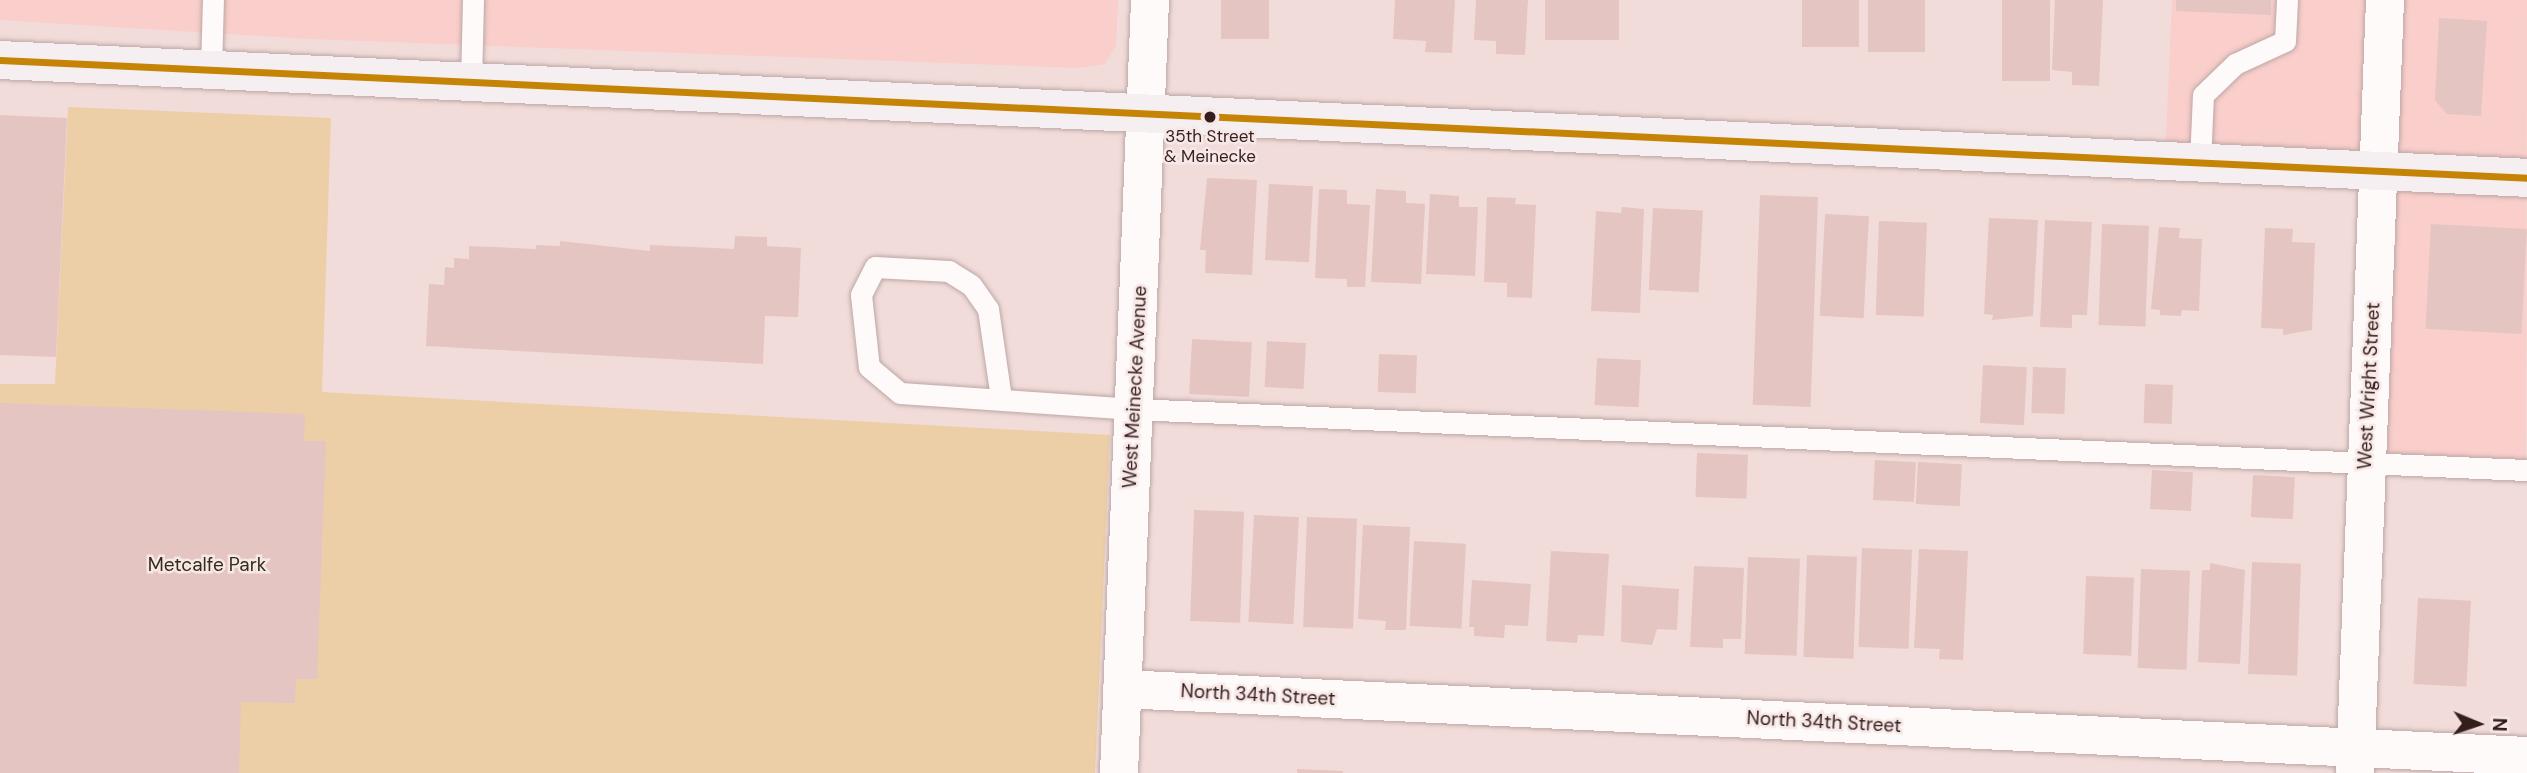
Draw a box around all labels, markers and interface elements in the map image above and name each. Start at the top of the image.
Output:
marker: 35th Street & Meinecke [1203,110,1217,124]
place label: 35th Street & Meinecke [1164,127,1256,167]
street label: West Meinecke Avenue [1118,285,1152,489]
street label: West Wright Street [2353,302,2385,470]
park label: Metcalfe Park [148,554,266,576]
street label: North 34th Street [1180,680,1336,710]
north arrow [2443,689,2513,759]
street label: North 34th Street [1746,707,1902,737]
text: N [2487,717,2512,732]

